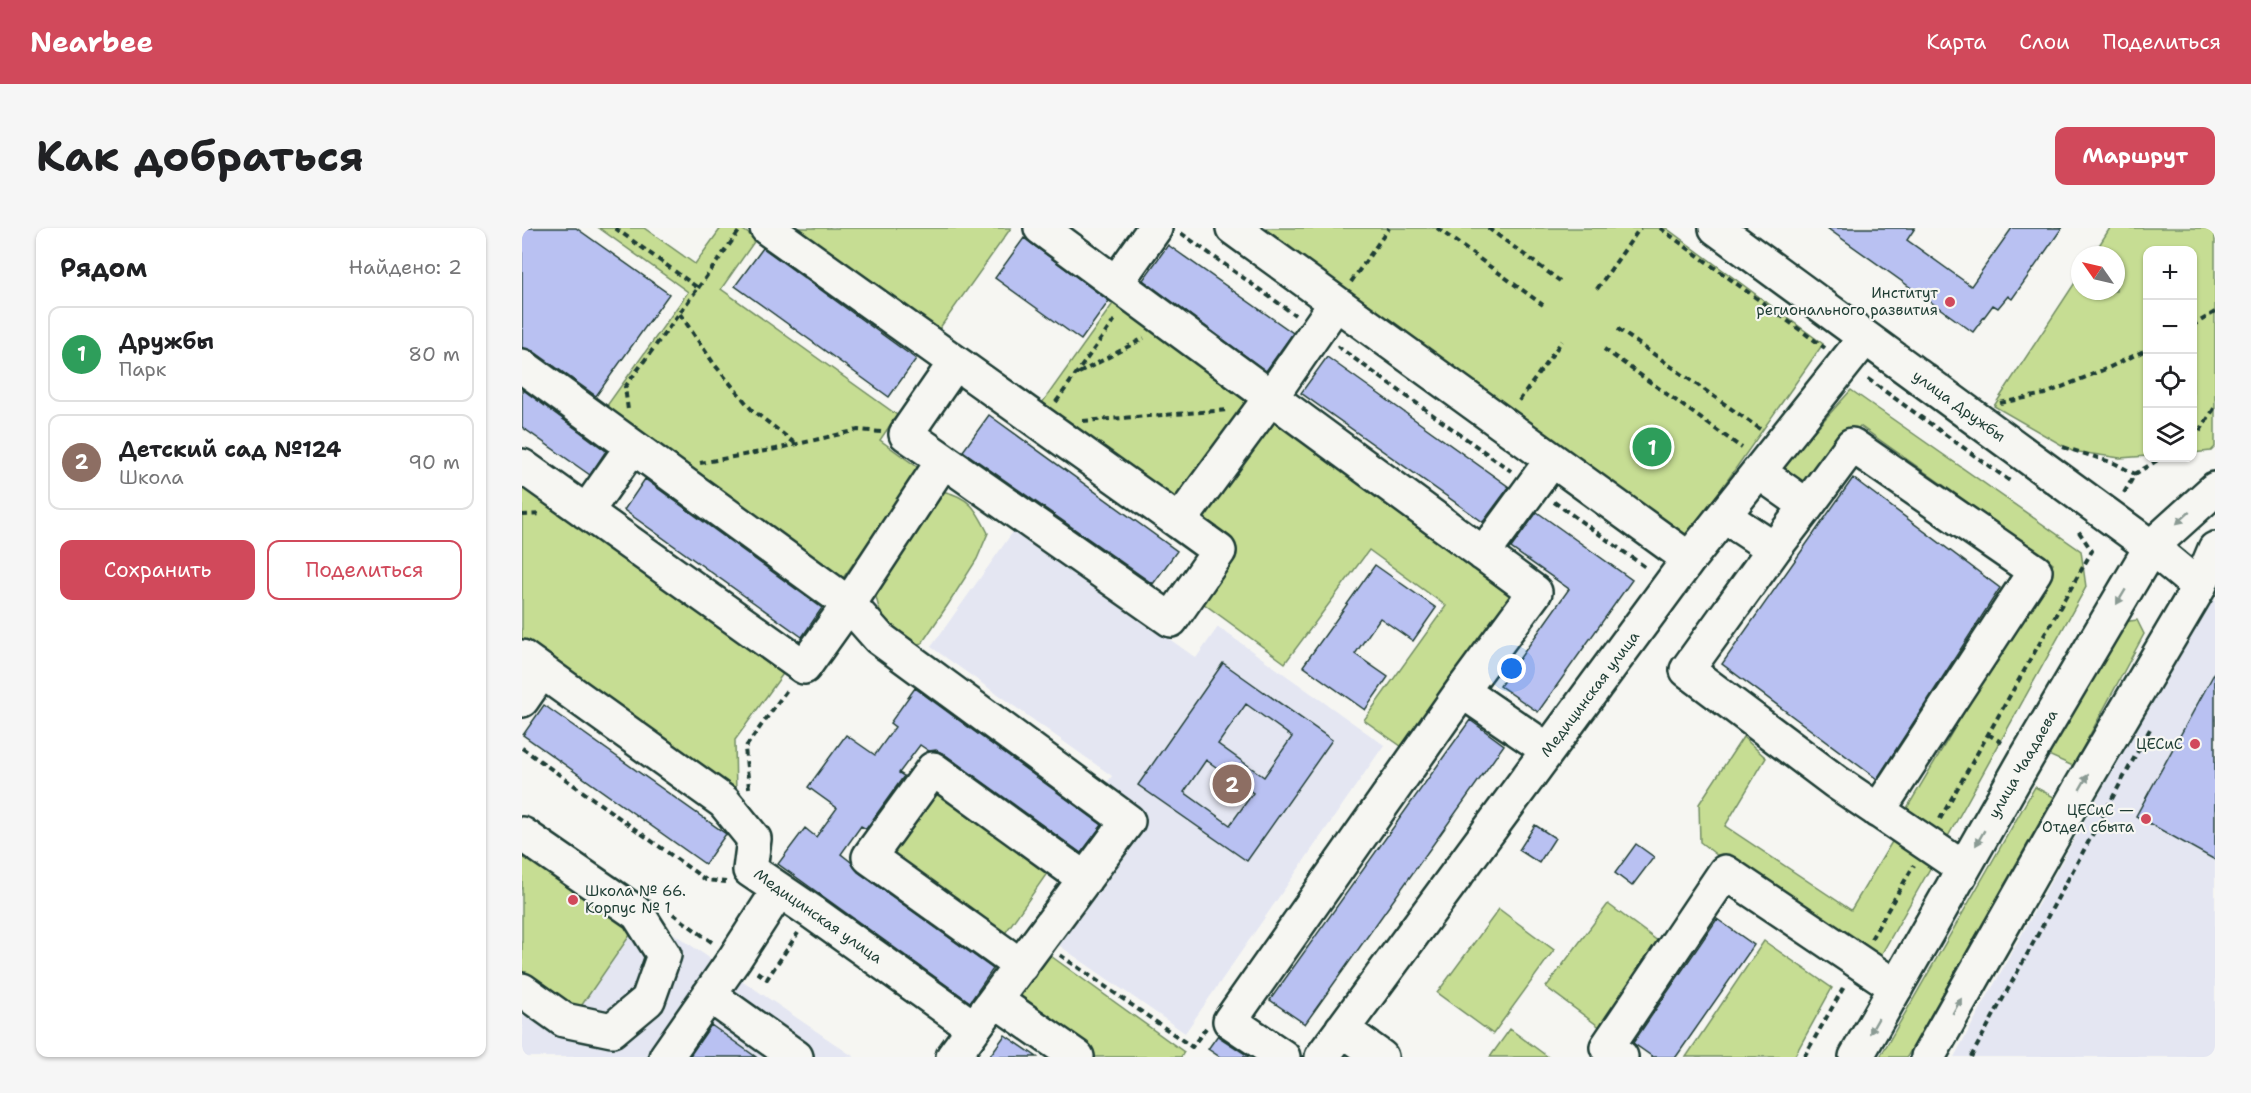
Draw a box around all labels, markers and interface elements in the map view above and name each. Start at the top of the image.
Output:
text: Nearbee [30,23,153,61]
text: Карта [1926,28,1986,56]
text: Слои [2019,28,2070,56]
text: Поделиться [2103,28,2221,56]
button: Маршрут [2055,127,2215,185]
text: Как добраться [36,128,364,184]
north arrow [2071,246,2125,300]
map controls [2143,246,2197,462]
button: + [2143,246,2197,300]
text: Рядом [60,250,147,285]
text: Найдено: 2 [349,254,462,280]
place label: Институт регионального развития [1756,283,1938,320]
marker: Институт регионального развития [1943,295,1957,309]
button: − [2143,300,2197,354]
text: Дружбы [119,327,214,356]
text: 1 [77,341,86,367]
text: 80 m [408,341,460,367]
button: locate [2143,354,2197,408]
text: Парк [119,356,166,382]
street label: улица Дружбы [1909,366,2009,446]
button: layers [2143,408,2197,462]
pin: 1 [1632,424,1672,470]
text: Детский сад №124 [119,435,341,464]
text: 2 [75,449,89,475]
text: 90 m [408,449,460,475]
text: Школа [119,464,184,490]
one-way arrow [2176,511,2191,524]
button: Сохранить [60,540,255,600]
button: Поделиться [267,540,462,600]
one-way arrow [2115,589,2126,605]
street label: Медицинская улица [1536,627,1644,761]
your location [1497,654,1526,683]
street label: улица Чаадаева [1984,705,2063,822]
place label: ЦЕСиС [2136,734,2183,754]
marker: ЦЕСиС [2188,737,2202,751]
pin: 2 [1212,762,1252,806]
one-way arrow [2079,774,2090,790]
place label: ЦЕСиС — Отдел сбыта [2042,800,2135,837]
marker: ЦЕСиС — Отдел сбыта [2139,812,2153,826]
one-way arrow [1975,830,1986,846]
street label: Медицинская улица [750,864,887,968]
place label: Школа № 66. Корпус № 1 [585,881,686,918]
marker: Школа № 66. Корпус № 1 [566,893,580,907]
one-way arrow [1952,997,1962,1014]
one-way arrow [1868,1018,1879,1034]

